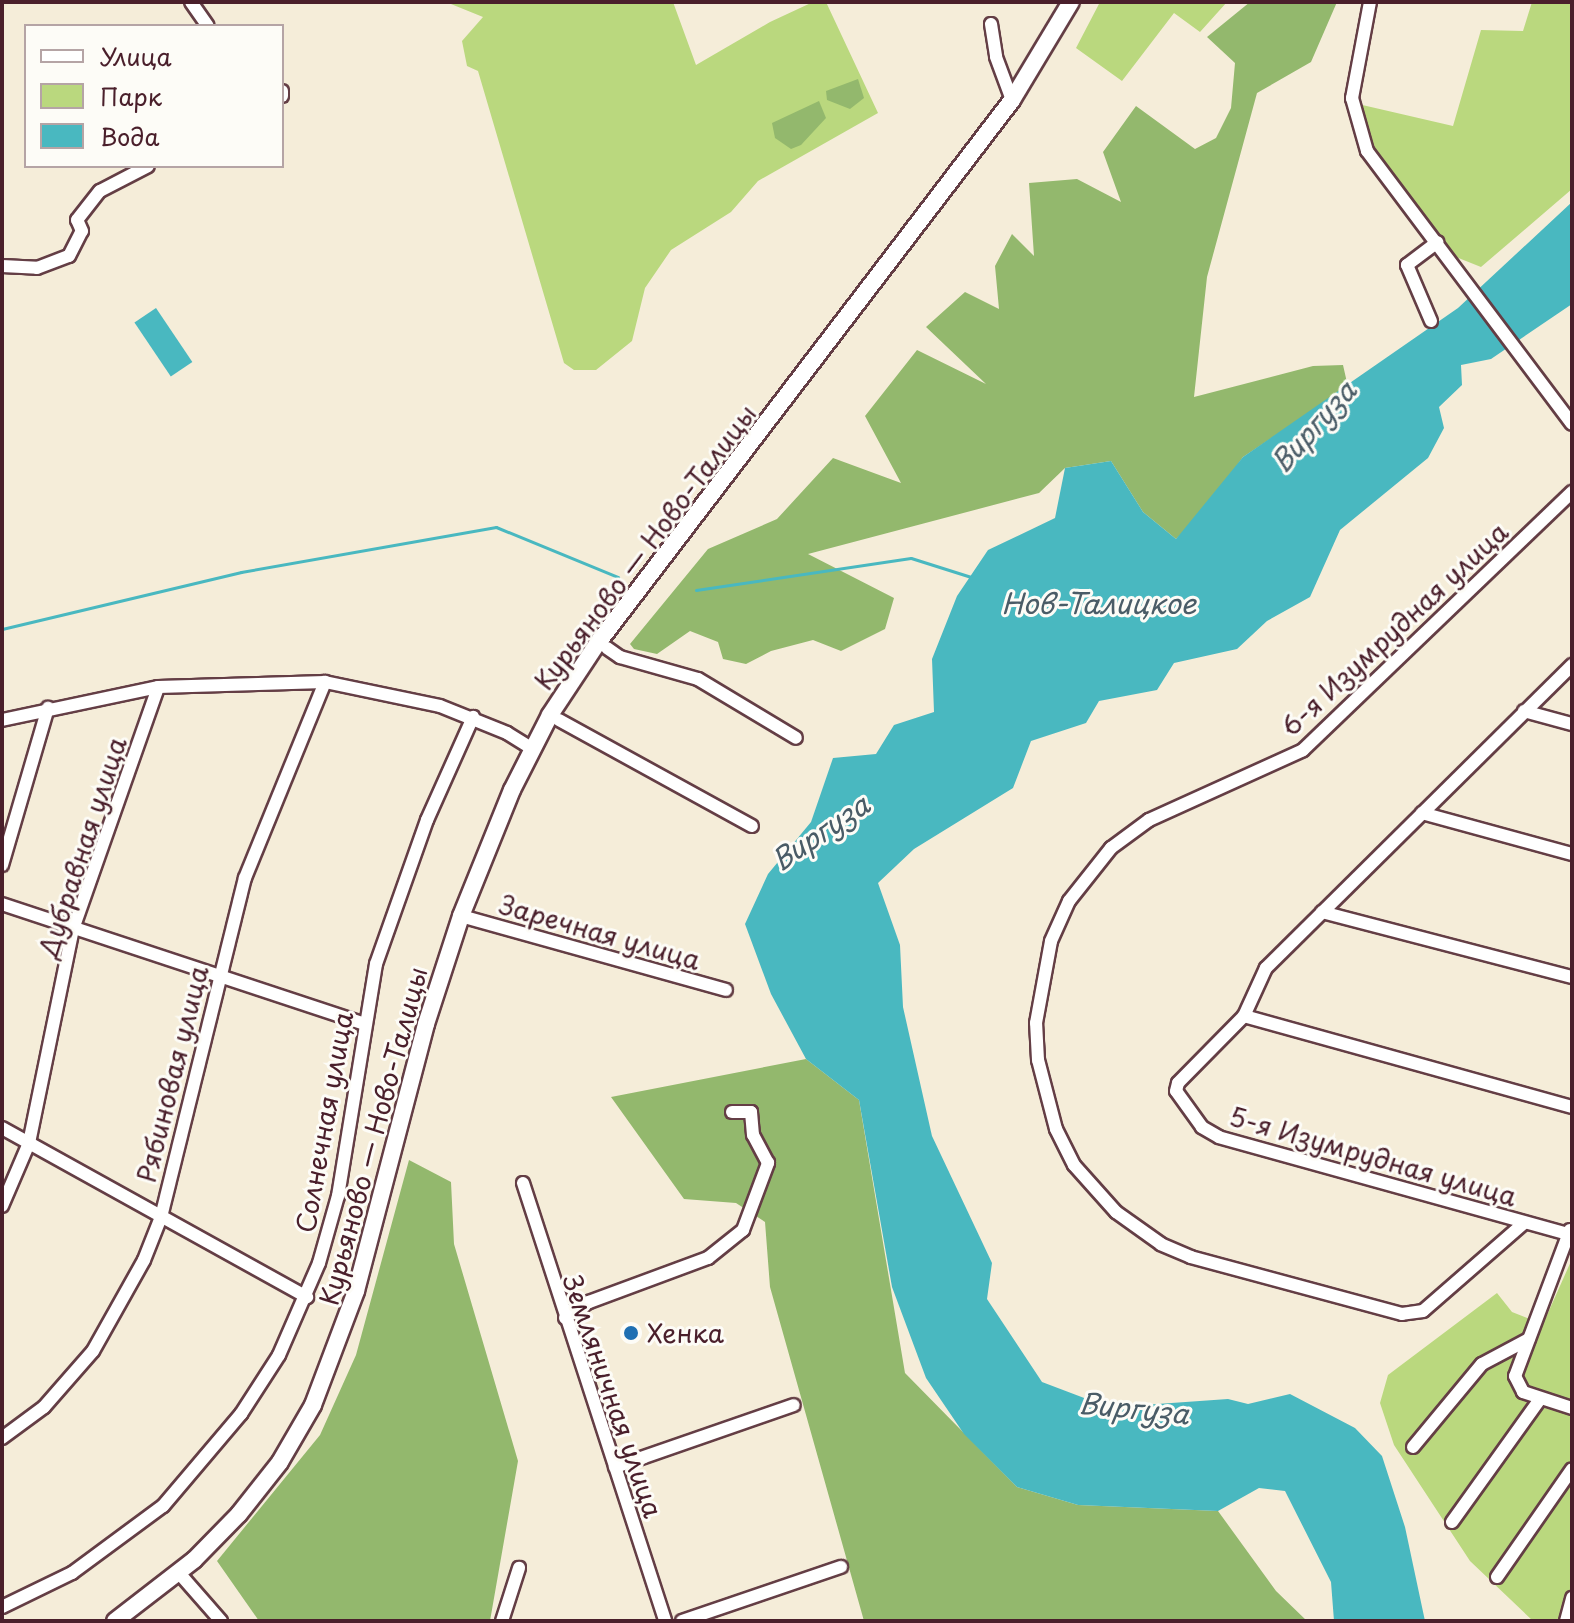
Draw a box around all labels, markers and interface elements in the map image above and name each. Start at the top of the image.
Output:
legend [24,24,284,168]
text: Улица [100,38,172,74]
text: Парк [100,78,162,114]
text: Вода [100,118,159,154]
water label: Виргуза [1264,374,1362,478]
street label: Курьяново — Ново-Талицы [528,398,762,696]
street label: 6-я Изумрудная улица [1273,515,1515,743]
water label: Нов-Талицкое [1002,586,1196,620]
street label: Дубравная улица [31,732,133,962]
water label: Виргуза [765,787,875,877]
street label: Заречная улица [495,888,705,976]
street label: Рябиновая улица [130,962,214,1186]
street label: Курьяново — Ново-Талицы [313,963,433,1309]
street label: Солнечная улица [289,1008,359,1236]
street label: 5-я Изумрудная улица [1225,1100,1521,1212]
street label: Земляничная улица [557,1270,669,1522]
place label: Хенка [647,1317,724,1349]
marker: Хенка [622,1324,640,1342]
water label: Виргуза [1077,1386,1191,1430]

